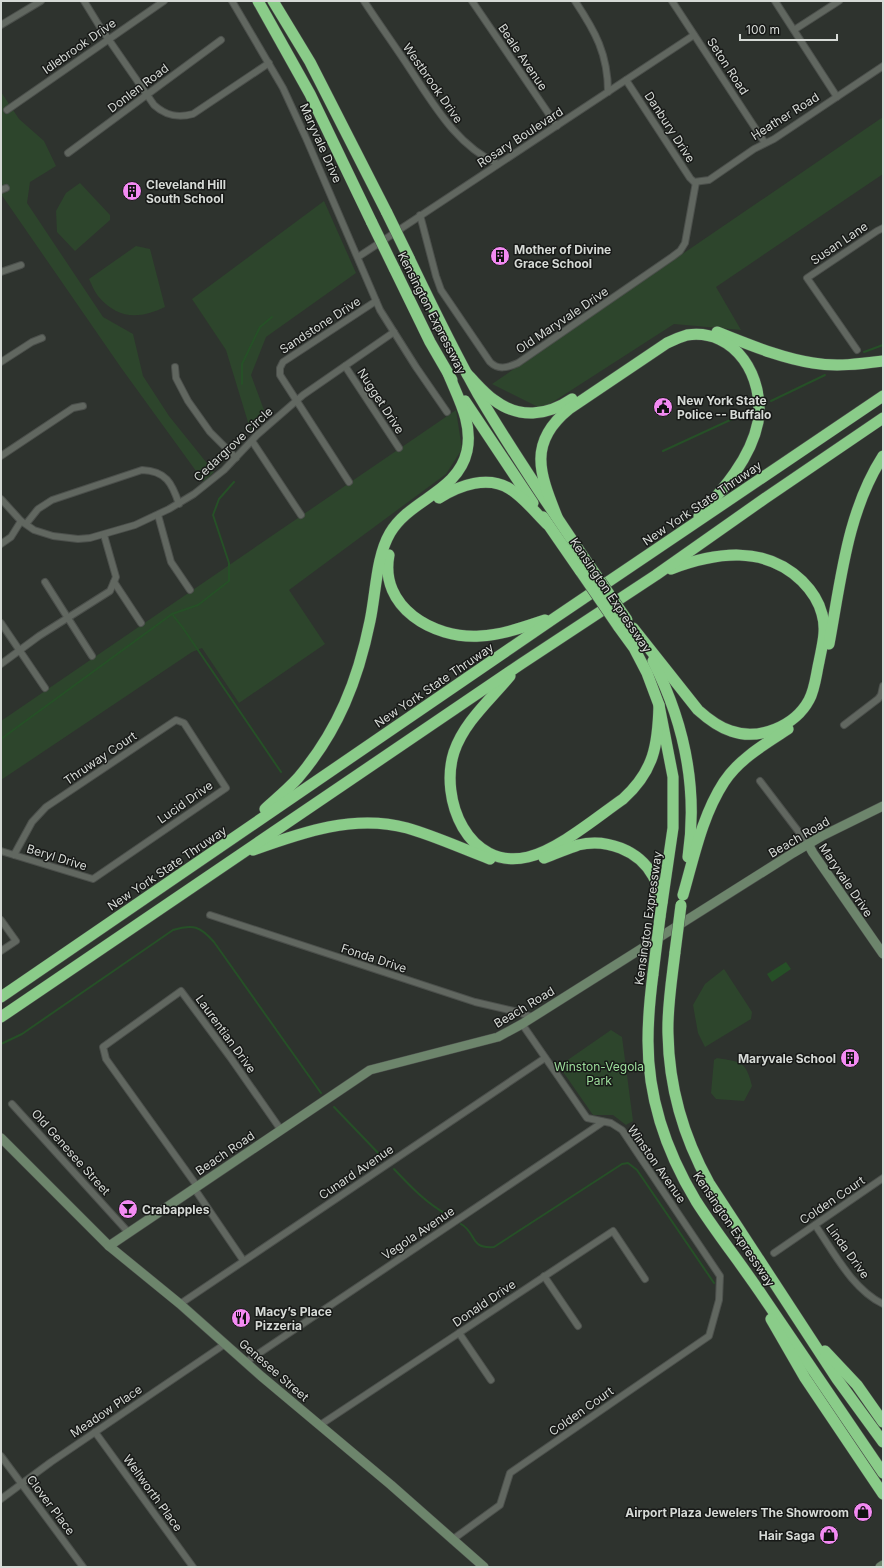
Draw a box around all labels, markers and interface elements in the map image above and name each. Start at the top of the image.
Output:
street label: Idlebrook Drive [39,15,119,77]
scale bar [740,16,837,42]
street label: Beale Avenue [495,21,551,93]
text: 100 m [746,22,780,37]
street label: Seton Road [704,35,752,97]
street label: Westbrook Drive [400,40,466,126]
street label: Donlen Road [105,60,171,116]
street label: Danbury Drive [642,89,698,165]
street label: Heather Road [748,89,822,143]
street label: Maryvale Drive [297,101,345,185]
street label: Rosary Boulevard [474,104,566,170]
place label: Cleveland Hill South School [146,177,226,206]
building icon: Cleveland Hill South School [121,180,143,202]
street label: Susan Lane [807,218,871,268]
place label: Mother of Divine Grace School [514,242,611,271]
building icon: Mother of Divine Grace School [489,245,511,267]
street label: Kensington Expressway [395,249,469,377]
street label: Old Maryvale Drive [513,283,611,357]
street label: Sandstone Drive [277,293,363,357]
street label: Nugget Drive [354,365,408,437]
place label: New York State Police -- Buffalo [677,393,771,422]
public building icon: New York State Police -- Buffalo [652,396,674,418]
street label: Cedargrove Circle [190,404,276,484]
street label: New York State Thruway [640,457,765,548]
street label: Kensington Expressway [567,535,655,655]
street label: New York State Thruway [372,639,497,730]
street label: Thruway Court [61,728,139,788]
street label: Lucid Drive [154,777,216,827]
street label: Beach Road [766,814,832,860]
street label: New York State Thruway [105,822,230,913]
street label: Maryvale Drive [816,840,876,920]
street label: Beryl Drive [25,841,89,873]
street label: Kensington Expressway [631,850,665,986]
street label: Fonda Drive [339,940,409,976]
street label: Beach Road [491,983,557,1031]
street label: Laurentian Drive [193,992,259,1076]
building icon: Maryvale School [839,1047,861,1069]
place label: Maryvale School [738,1051,836,1066]
park label: Winston-Vegola Park [554,1059,644,1088]
street label: Old Genesee Street [28,1106,114,1198]
street label: Winston Avenue [625,1122,689,1206]
street label: Beach Road [193,1128,257,1178]
street label: Cunard Avenue [316,1141,396,1203]
street label: Kensington Expressway [690,1169,778,1289]
street label: Colden Court [797,1173,867,1227]
bar icon: Crabapples [117,1198,139,1220]
place label: Crabapples [142,1202,210,1217]
street label: Vegola Avenue [379,1203,457,1263]
street label: Linda Drive [823,1221,873,1281]
street label: Donald Drive [450,1276,518,1330]
place label: Macy’s Place Pizzeria [255,1304,332,1333]
restaurant icon: Macy’s Place Pizzeria [230,1307,252,1329]
street label: Genesee Street [236,1336,312,1404]
street label: Meadow Place [67,1381,145,1441]
street label: Colden Court [546,1383,616,1439]
street label: Wellworth Place [120,1452,186,1534]
street label: Clover Place [24,1472,78,1538]
shop icon: Airport Plaza Jewelers The Showroom [852,1501,874,1523]
place label: Airport Plaza Jewelers The Showroom [625,1505,849,1520]
shop icon: Hair Saga [818,1524,840,1546]
place label: Hair Saga [759,1528,815,1543]

